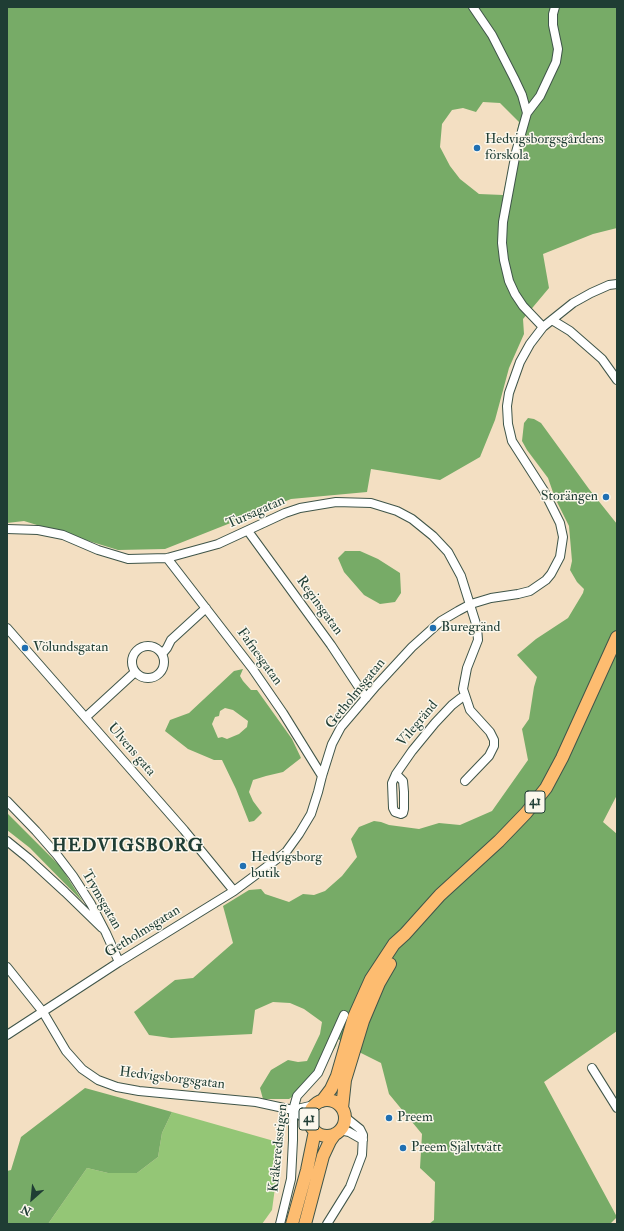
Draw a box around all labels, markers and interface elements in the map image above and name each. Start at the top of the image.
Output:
place label: Hedvigsborgsgårdens förskola [485,132,604,164]
marker: Hedvigsborgsgårdens förskola [472,143,482,153]
place label: Storängen [541,489,598,505]
marker: Storängen [601,492,611,502]
street label: Tursagatan [224,493,288,533]
street label: Reginsgatan [292,573,346,639]
place label: Buregränd [441,620,500,636]
marker: Buregränd [428,623,438,633]
street label: Fafnesgatan [233,625,285,689]
place label: Völundsgatan [33,640,108,656]
marker: Völundsgatan [20,643,30,653]
street label: Getholmsgatan [323,655,389,733]
street label: Vilegränd [394,698,442,750]
street label: Ulvens gata [103,720,159,780]
road number: 41 [525,791,545,813]
district label: HEDVIGSBORG [52,836,204,858]
place label: Hedvigsborg butik [251,850,322,882]
marker: Hedvigsborg butik [238,861,248,871]
street label: Trymsgatan [77,867,125,933]
street label: Getholmsgatan [102,902,184,962]
street label: Hedvigsborgsgatan [118,1064,226,1094]
street label: Kråkeredsstigen [266,1103,292,1193]
road number: 41 [299,1108,319,1130]
place label: Preem [397,1110,433,1126]
marker: Preem [384,1113,394,1123]
place label: Preem Självtvätt [411,1140,501,1156]
marker: Preem Självtvätt [398,1143,408,1153]
north arrow [12,1179,52,1219]
text: N [19,1202,34,1218]

